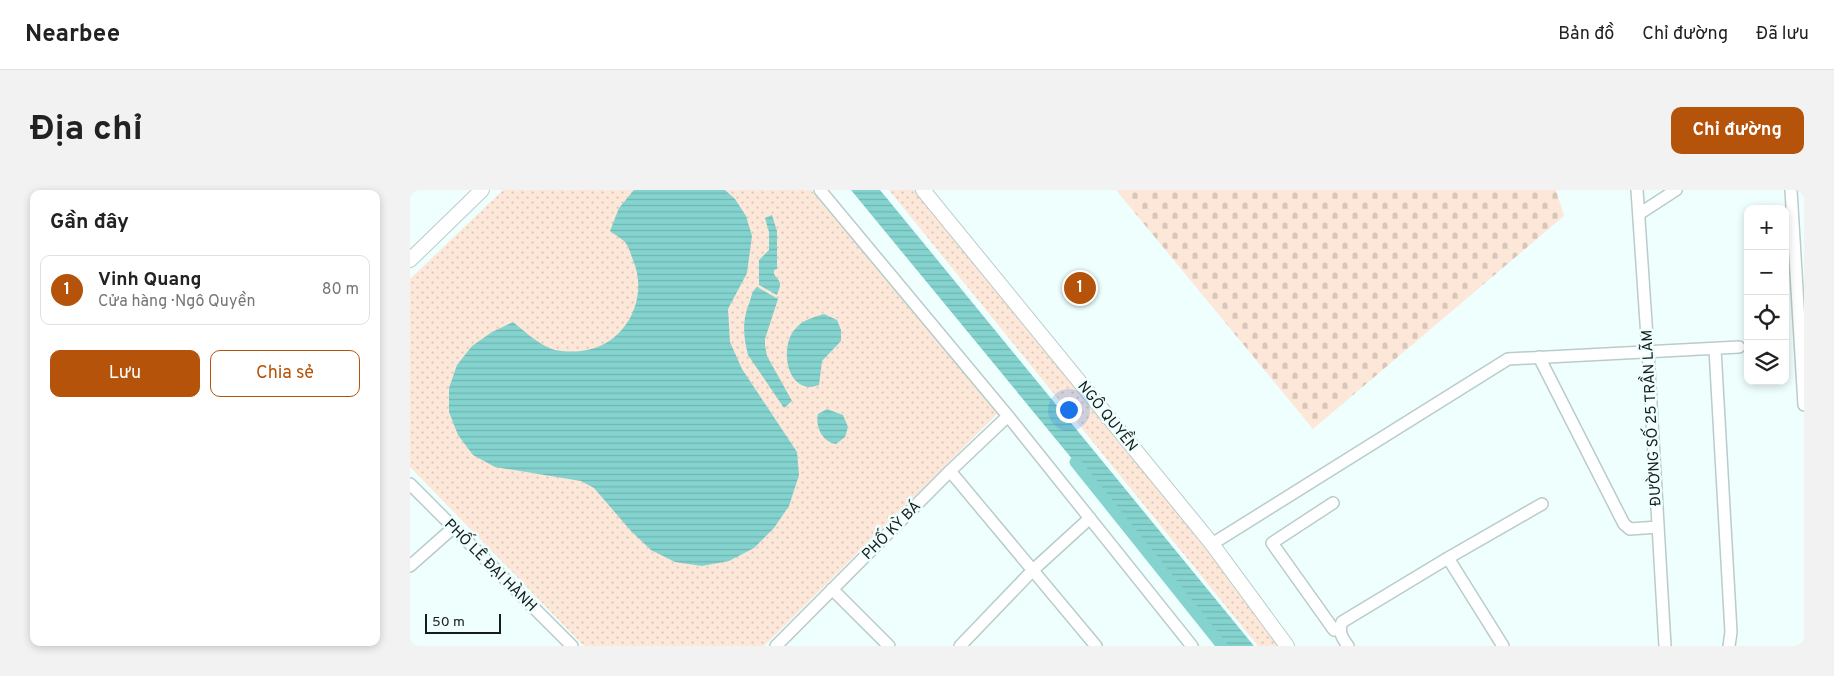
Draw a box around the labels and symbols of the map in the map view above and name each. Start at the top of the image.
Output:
pin: 1 [1064,269,1096,307]
street label: ĐƯỜNG SỐ 25 TRẦN LÃM [1634,329,1667,507]
street label: NGÔ QUYỀN [1073,376,1143,456]
your location [1056,397,1082,423]
street label: PHỐ KỲ BÁ [856,495,926,565]
street label: PHỐ LÊ ĐẠI HÀNH [439,513,543,617]
scale bar [425,611,501,634]

